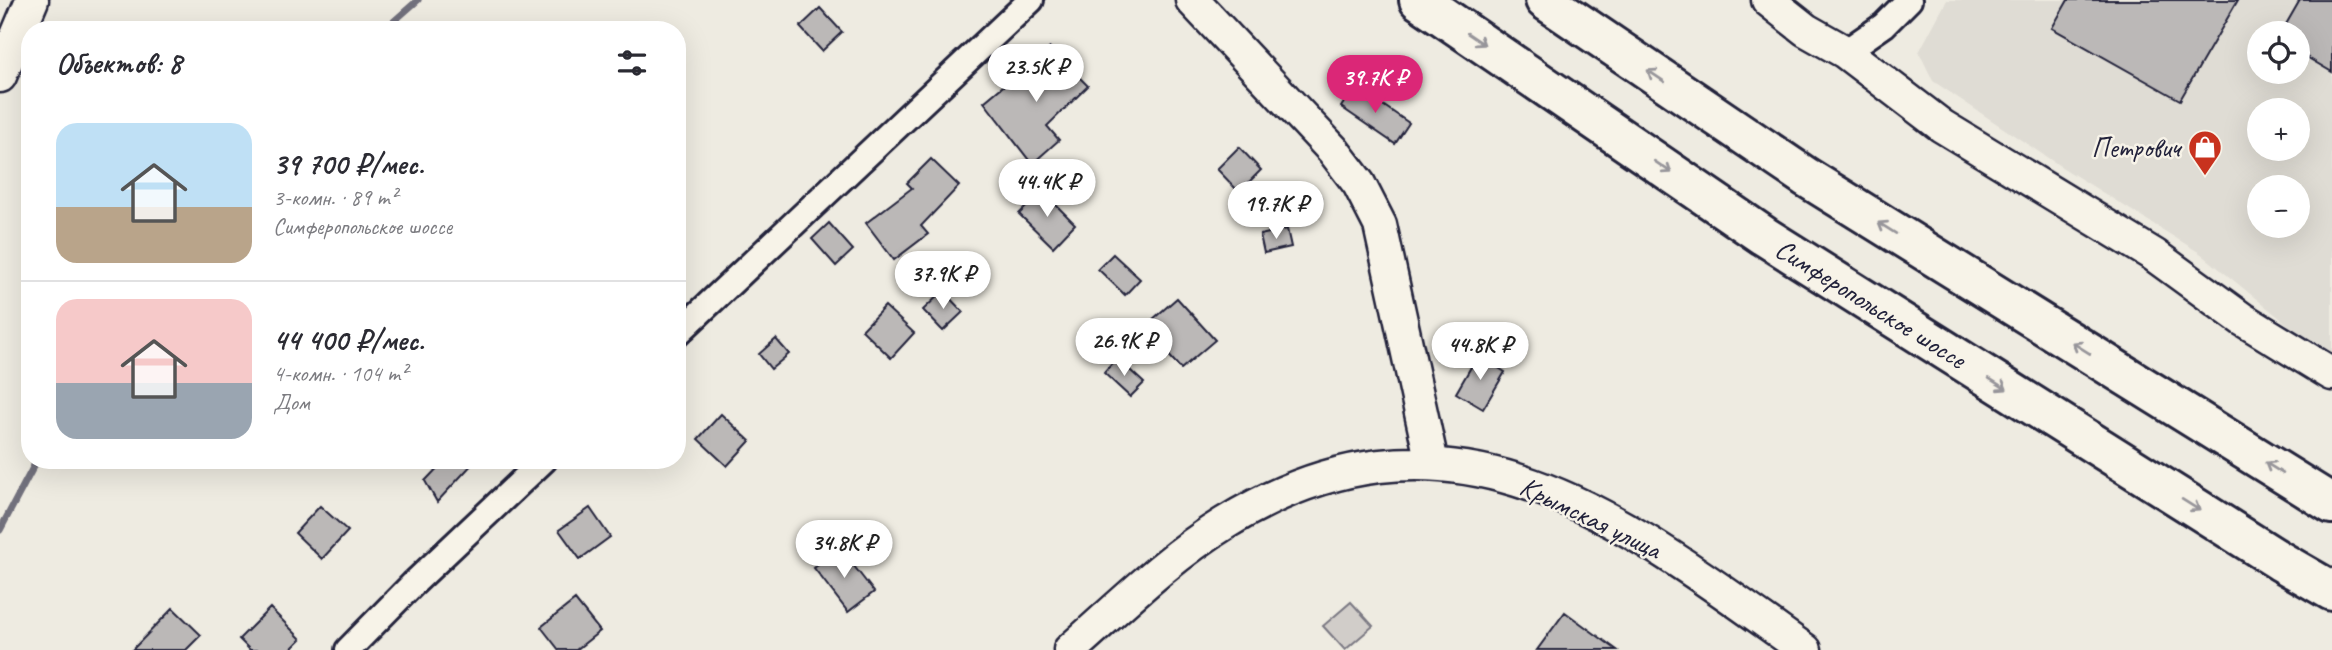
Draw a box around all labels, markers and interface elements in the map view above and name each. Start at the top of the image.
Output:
map controls [2247,21,2310,238]
button: locate [2247,21,2310,84]
one-way arrow [1466,31,1485,46]
text: Объектов: 8 [56,44,181,82]
icon: filters [613,44,651,82]
pin: 23.5K ₽ [971,44,1101,104]
text: 23.5K ₽ [1004,52,1068,81]
pin: 39.7K ₽ [1310,55,1440,115]
text: 39.7K ₽ [1343,63,1407,92]
one-way arrow [1647,69,1667,83]
button: + [2247,98,2310,161]
shop icon: Петрович [2186,128,2224,177]
place label: Петрович [2092,130,2183,165]
text: 39 700 ₽/мес. [273,145,424,183]
icon: home [112,151,196,235]
pin: 44.4K ₽ [982,160,1112,219]
one-way arrow [1653,160,1673,174]
text: 44.4K ₽ [1015,167,1079,196]
button: − [2247,175,2310,238]
pin: 19.7K ₽ [1211,182,1341,241]
text: 3-комн. · 89 m² [273,183,397,212]
text: 19.7K ₽ [1244,189,1308,218]
text: Симферопольское шоссе [273,212,452,241]
one-way arrow [1878,220,1898,234]
street label: Симферопольское шоссе [1769,231,1974,377]
pin: 37.9K ₽ [878,252,1008,311]
text: 37.9K ₽ [911,259,975,288]
pin: 26.9K ₽ [1059,318,1189,378]
text: 44 400 ₽/мес. [273,321,424,359]
pin: 44.8K ₽ [1415,322,1545,382]
text: 26.9K ₽ [1092,326,1156,355]
icon: home [112,327,196,411]
text: 44.8K ₽ [1448,330,1512,359]
one-way arrow [2071,340,2091,354]
text: 4-комн. · 104 m² [273,359,407,388]
one-way arrow [1988,377,2008,391]
text: Дом [273,388,310,417]
one-way arrow [2264,461,2284,475]
street label: Крымская улица [1515,468,1669,567]
one-way arrow [2181,498,2200,512]
pin: 34.8K ₽ [779,520,909,580]
text: 34.8K ₽ [812,528,876,557]

